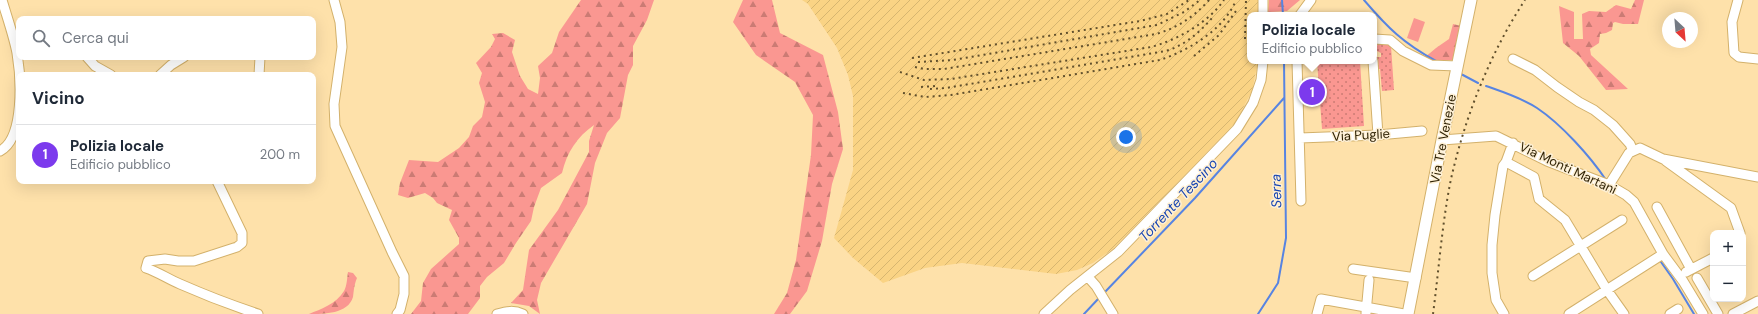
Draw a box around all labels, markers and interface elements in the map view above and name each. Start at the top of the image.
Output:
popup [1247,12,1377,64]
north arrow [1662,12,1698,48]
search box [16,16,316,60]
text: Polizia locale [1262,20,1356,40]
icon: search [30,27,52,49]
text: Cerca qui [62,28,129,48]
text: Edificio pubblico [1262,40,1362,57]
pin: 1 [1299,77,1325,107]
text: Vicino [32,87,85,109]
street label: Via Tre Venezie [1426,93,1460,185]
street label: Via Puglie [1332,125,1390,145]
your location [1116,127,1136,147]
text: Polizia locale [70,136,164,156]
street label: Via Monti Martani [1517,138,1619,198]
text: 1 [43,146,47,163]
text: 200 m [260,146,300,163]
water label: Torrente Tescino [1135,154,1221,246]
text: Edificio pubblico [70,156,171,173]
water label: Serra [1267,173,1285,208]
map controls [1710,230,1746,302]
button: + [1710,230,1746,266]
button: − [1710,266,1746,302]

